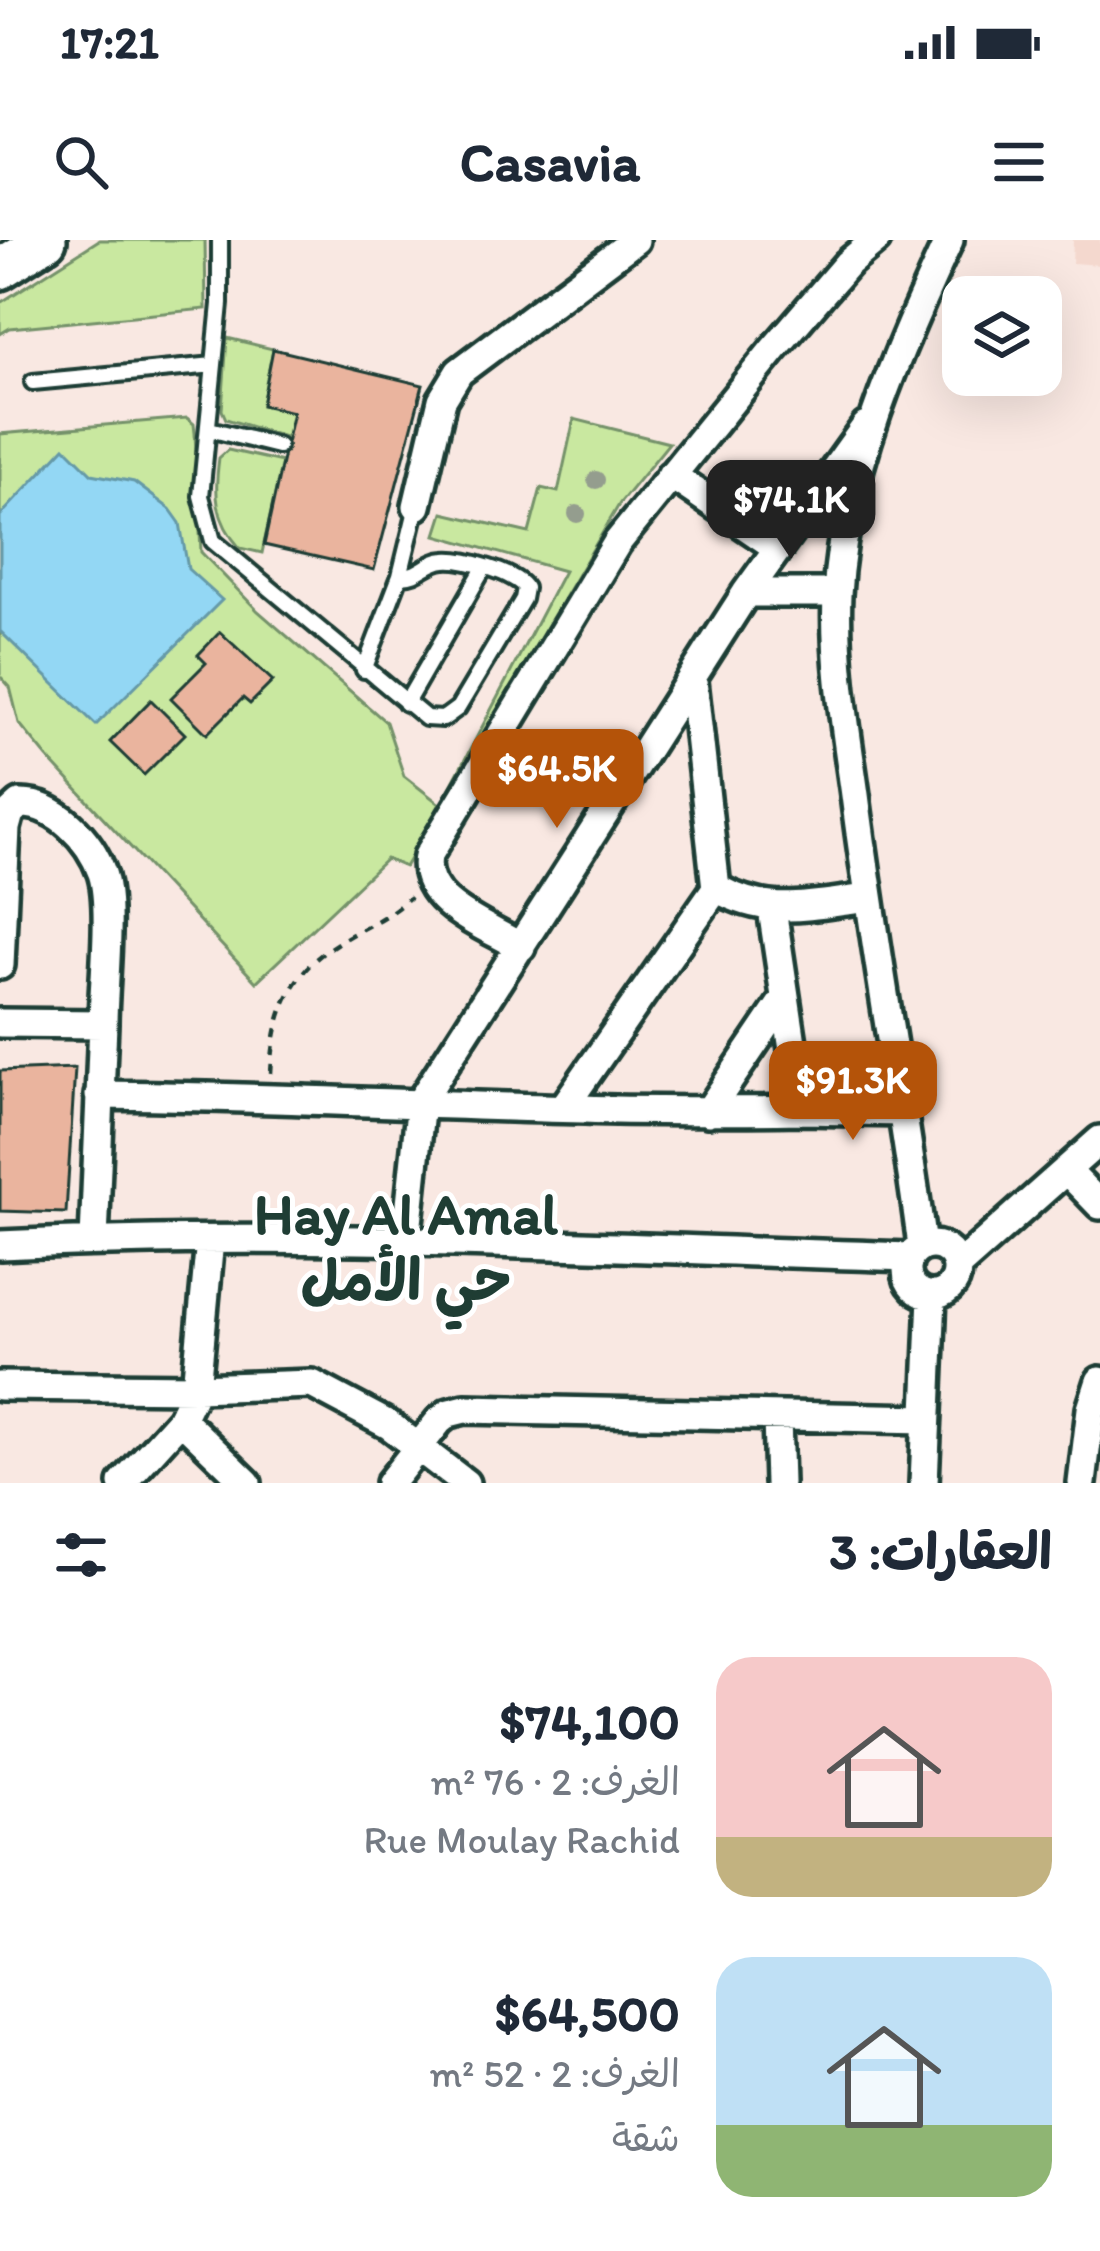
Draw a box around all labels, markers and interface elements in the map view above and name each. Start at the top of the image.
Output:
text: 17:21 [60,15,159,69]
icon: search [48,129,114,195]
icon: menu [986,129,1052,195]
text: Casavia [460,130,640,195]
map controls [942,276,1062,396]
button: layers [942,276,1062,396]
pin: $74.1K [693,460,889,562]
text: $74.1K [733,475,849,522]
pin: $64.5K [459,729,655,831]
text: $64.5K [498,744,616,791]
pin: $91.3K [755,1041,951,1143]
text: $91.3K [796,1056,910,1103]
district label: Hay Al Amal حي الأمل [254,1180,559,1330]
text: العقارات: 3 [829,1521,1052,1582]
icon: filters [48,1522,114,1588]
text: $74,100 [500,1691,680,1752]
icon: home [812,1705,956,1849]
text: الغرف: 2 · 76 m² [431,1758,680,1805]
text: Rue Moulay Rachid [364,1816,680,1863]
text: $64,500 [495,1983,680,2044]
icon: home [812,2005,956,2149]
text: الغرف: 2 · 52 m² [430,2050,680,2097]
text: شقة [612,2114,680,2161]

